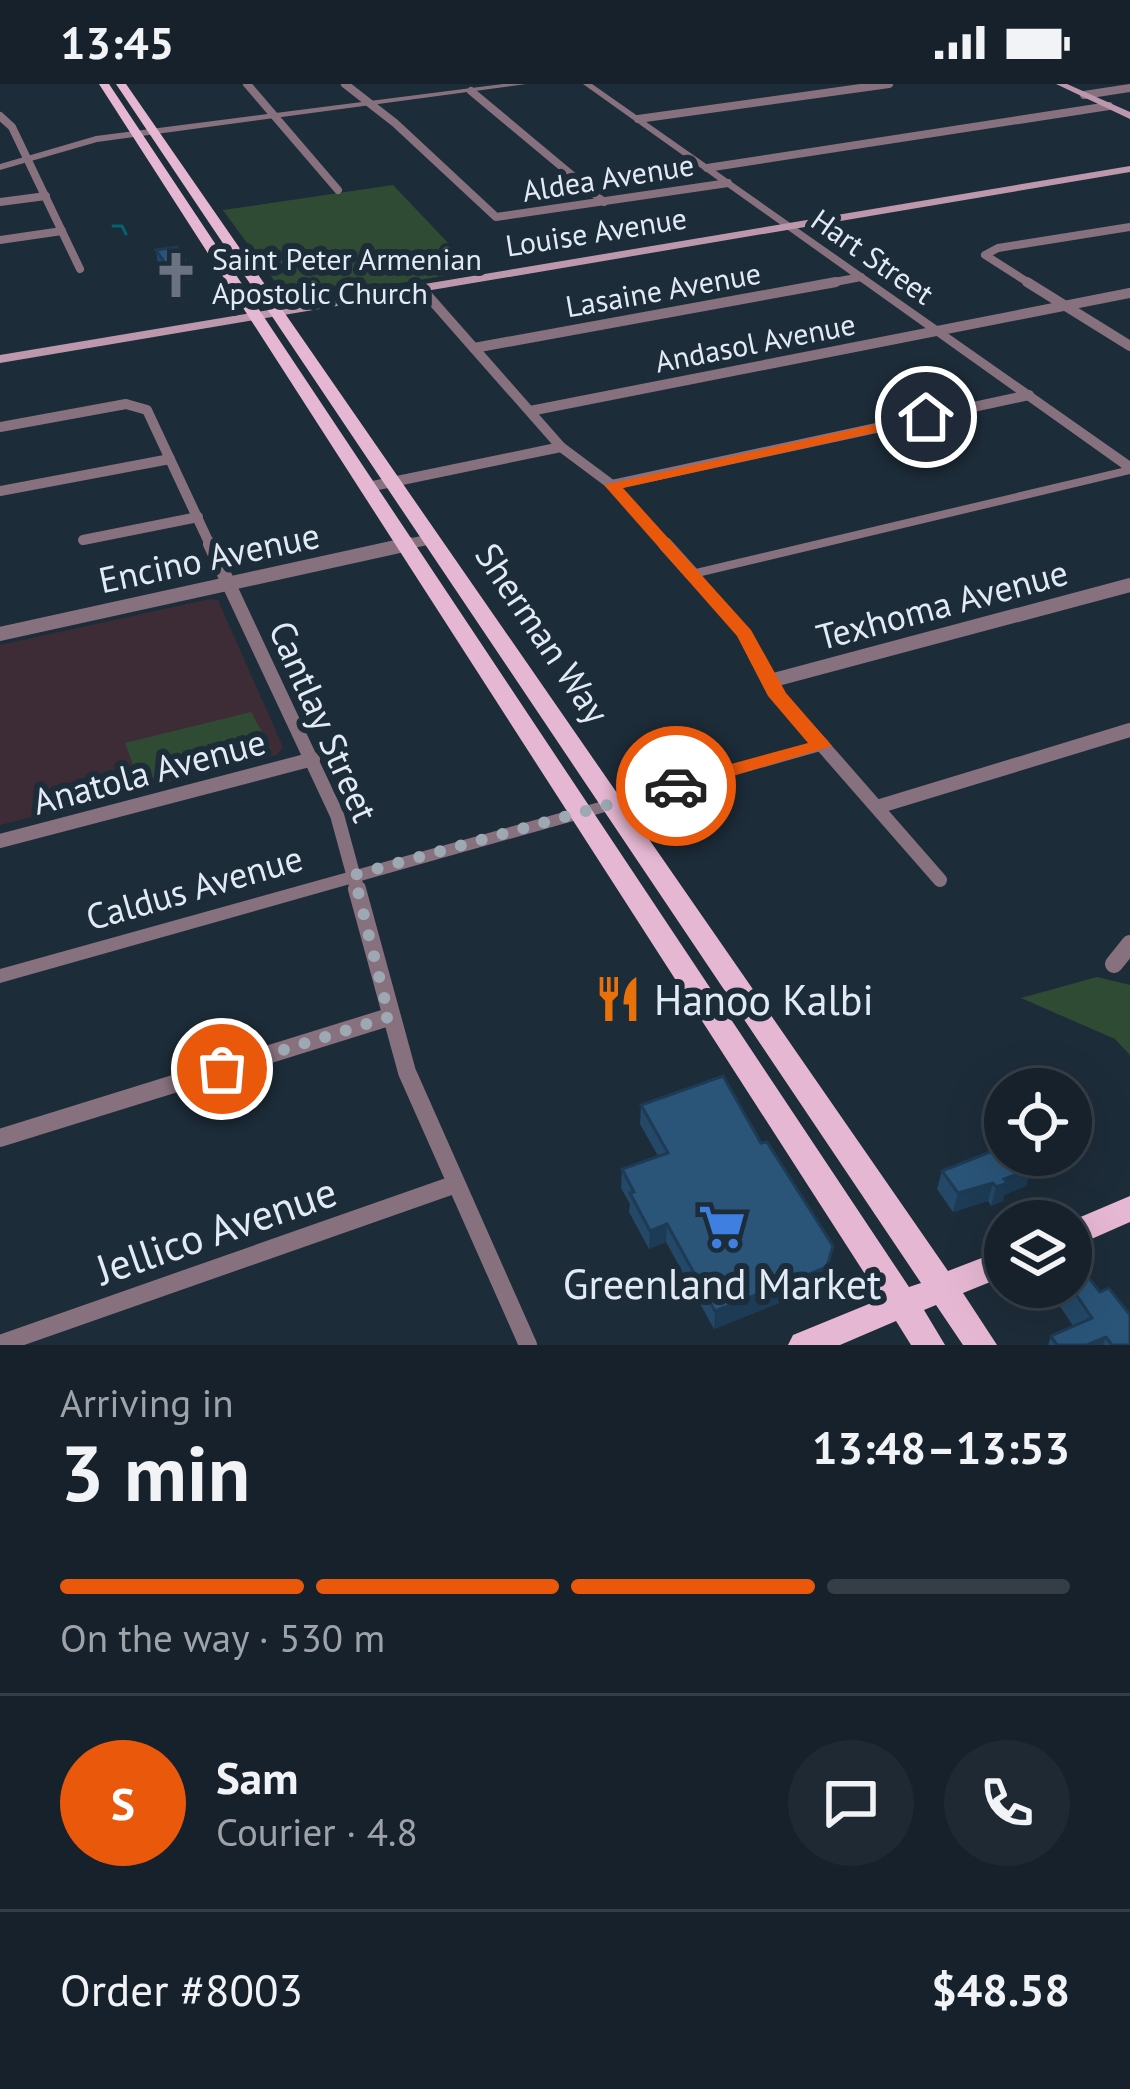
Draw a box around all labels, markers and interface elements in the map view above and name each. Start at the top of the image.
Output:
text: 13:45 [60,13,174,71]
street label: Aldea Avenue [519,144,697,210]
street label: Louise Avenue [503,197,689,265]
street label: Hart Street [804,200,942,312]
place label: Saint Peter Armenian Apostolic Church [212,239,482,312]
church icon: Saint Peter Armenian Apostolic Church [151,250,201,300]
street label: Lasaine Avenue [562,253,764,325]
street label: Andasol Avenue [652,303,858,381]
pin [875,366,977,468]
icon: home [893,384,959,450]
street label: Encino Avenue [94,511,324,603]
street label: Sherman Way [465,534,621,733]
street label: Texhoma Avenue [811,548,1073,660]
street label: Cantlay Street [259,613,389,829]
street label: Anatola Avenue [28,717,270,825]
courier [616,726,736,846]
icon: car [643,753,709,819]
street label: Caldus Avenue [80,834,308,940]
place label: Hanoo Kalbi [654,972,874,1027]
restaurant icon: Hanoo Kalbi [593,974,643,1024]
pin [171,1018,273,1120]
icon: bag [189,1036,255,1102]
map controls [984,1068,1092,1308]
button: locate [984,1068,1092,1176]
street label: Jellico Avenue [87,1163,344,1297]
button: layers [984,1200,1092,1308]
supermarket icon: Greenland Market [697,1202,747,1252]
place label: Greenland Market [563,1256,881,1311]
text: Arriving in [60,1377,234,1428]
text: 13:48–13:53 [812,1418,1070,1476]
text: 3 min [60,1422,250,1523]
text: On the way · 530 m [60,1612,385,1663]
button: chat [788,1740,914,1866]
button: phone [944,1740,1070,1866]
text: Sam [216,1748,298,1806]
text: S [111,1774,135,1832]
text: Courier · 4.8 [216,1806,418,1857]
text: Order #8003 [60,1960,303,2018]
text: $48.58 [931,1960,1070,2018]

